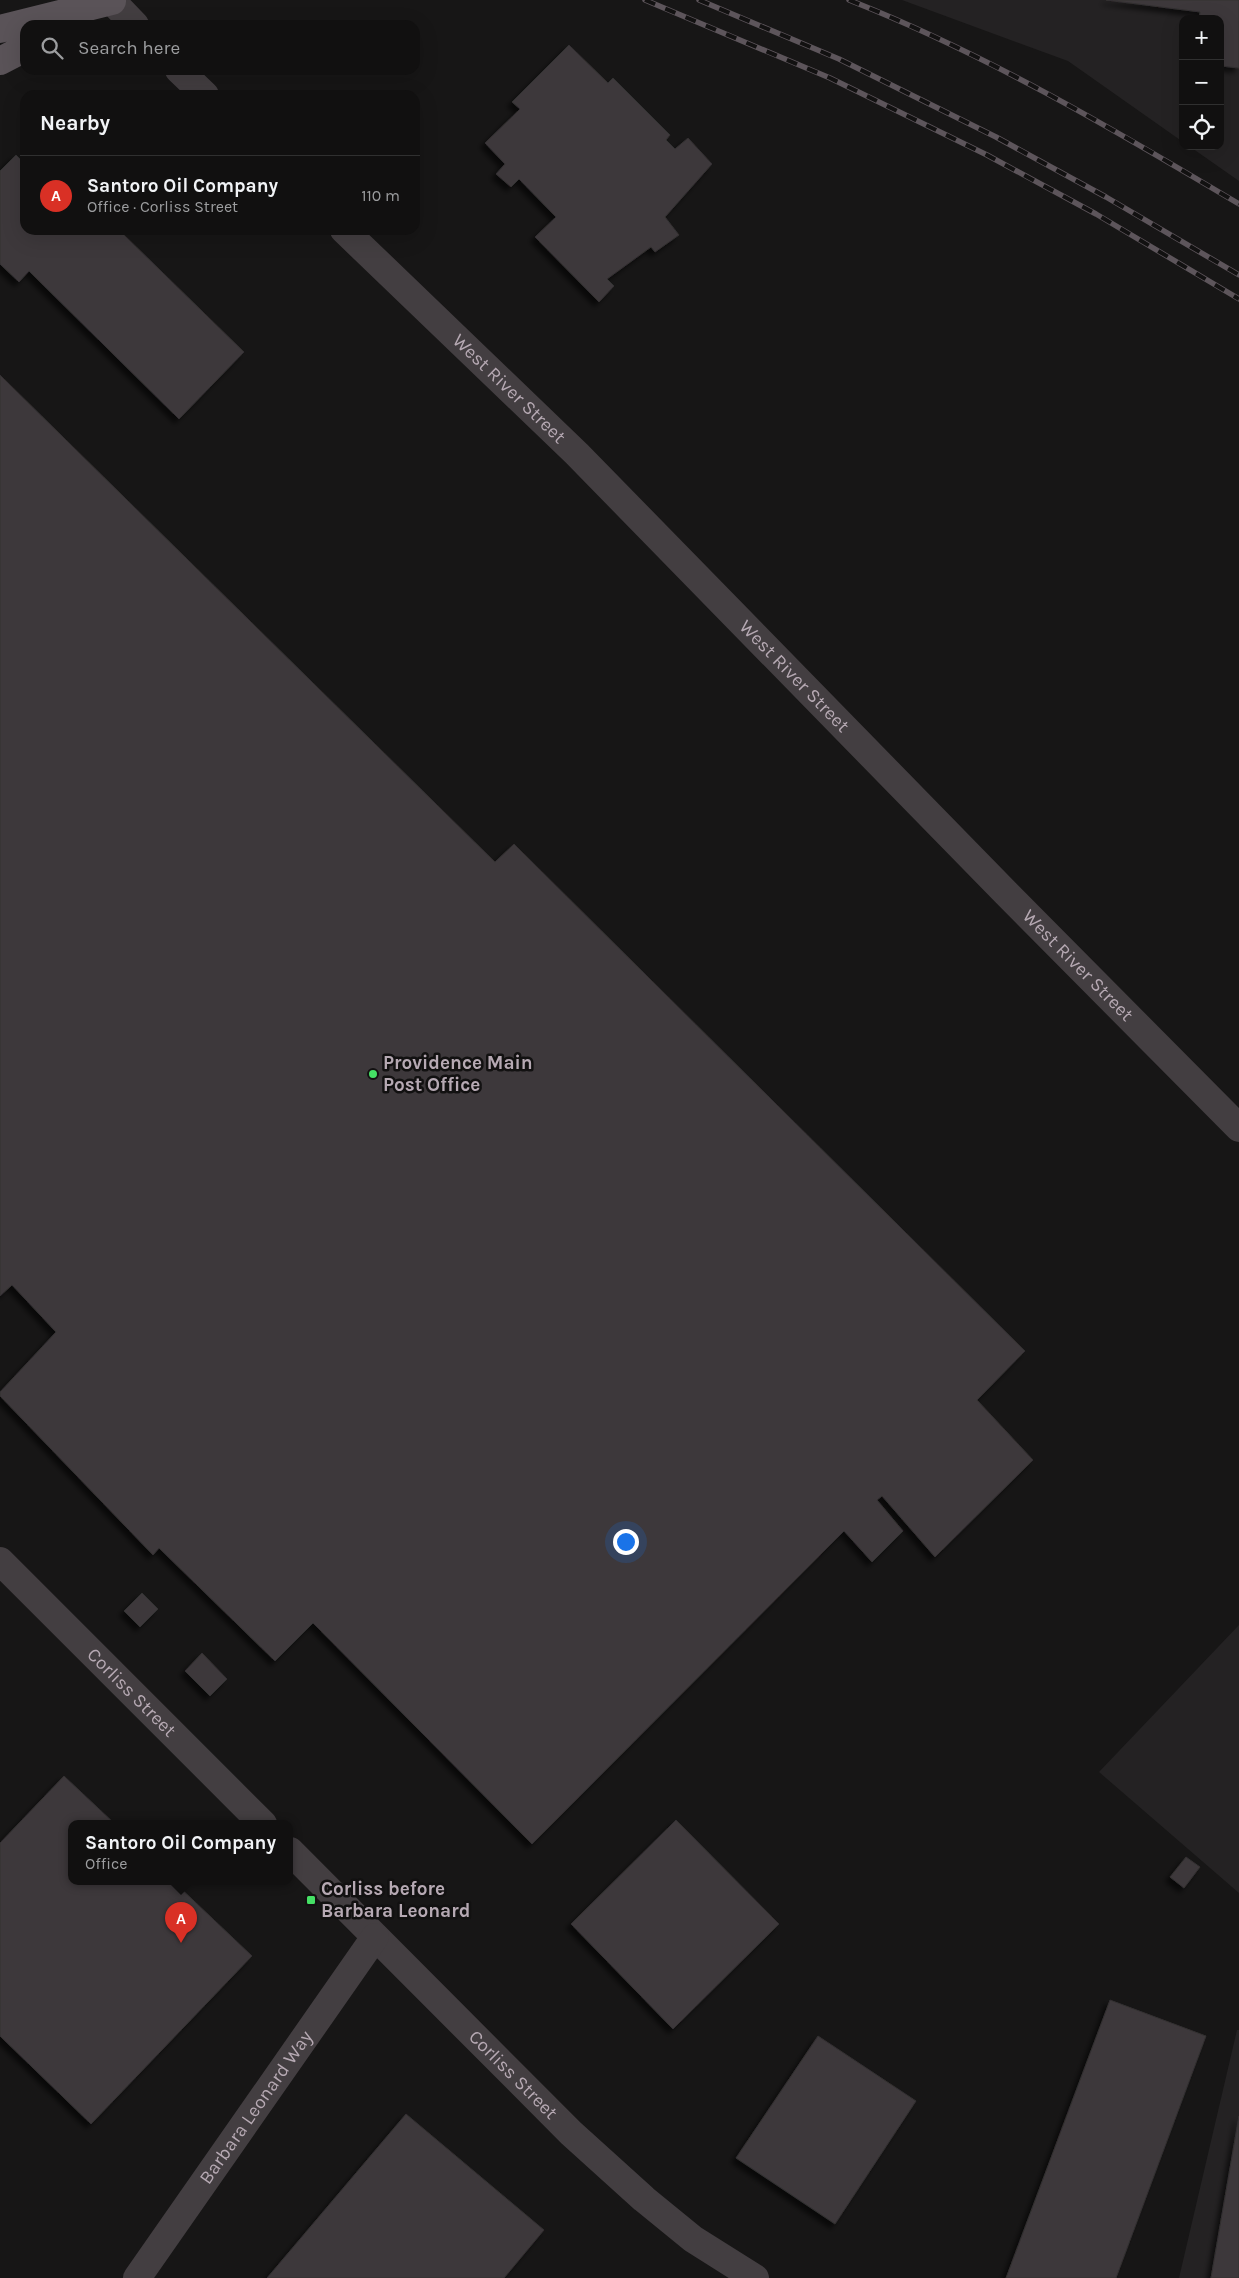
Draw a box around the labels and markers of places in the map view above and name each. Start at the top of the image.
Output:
place label: Providence Main Post Office [383,1052,533,1096]
marker: Providence Main Post Office [367,1068,379,1080]
place label: Corliss before Barbara Leonard [321,1878,470,1922]
marker: Corliss before Barbara Leonard [305,1894,317,1906]
pin: A [165,1902,197,1943]

